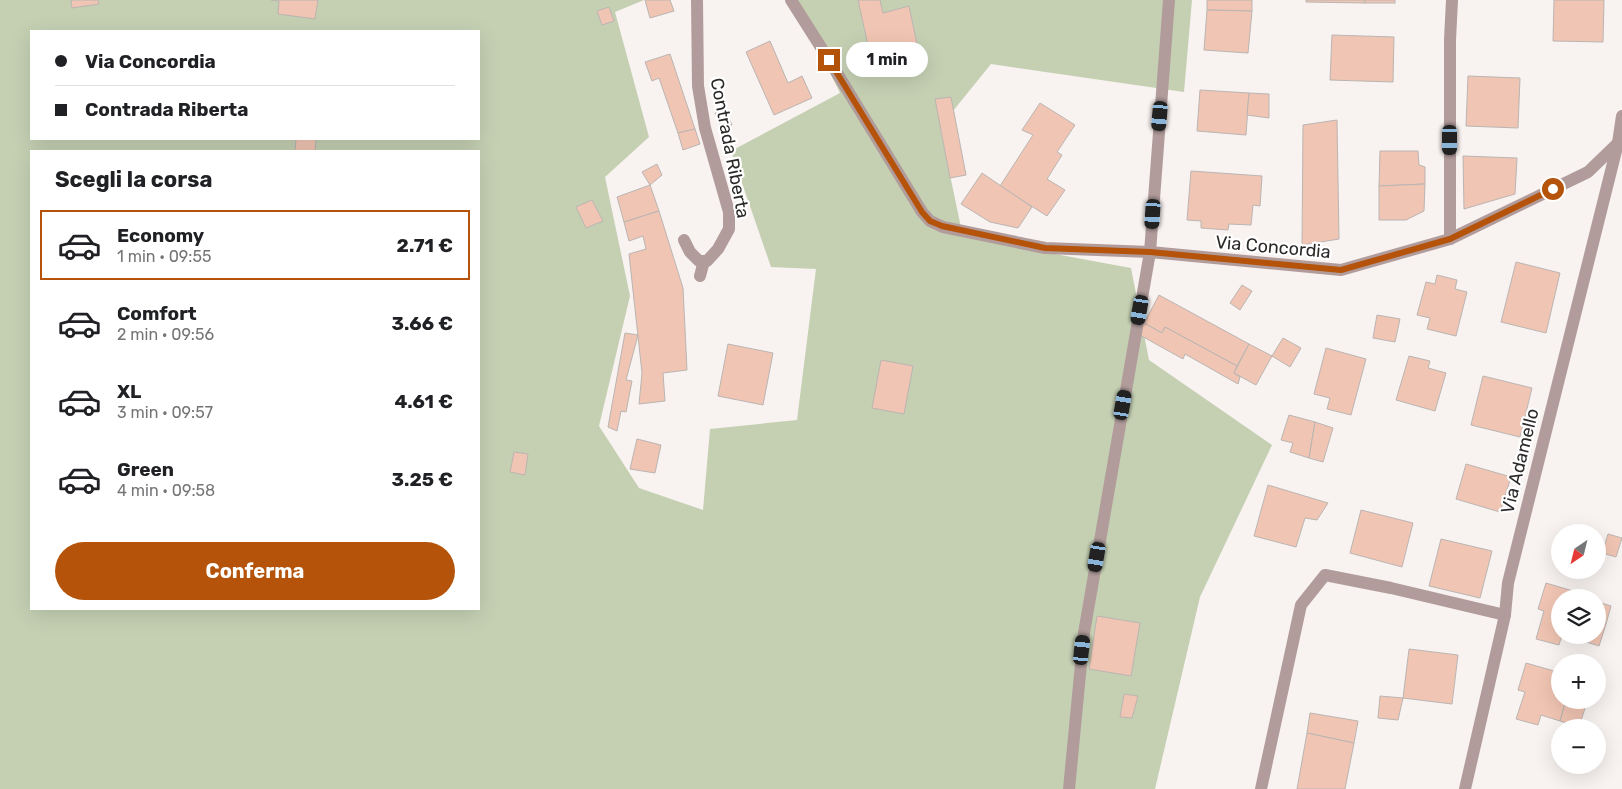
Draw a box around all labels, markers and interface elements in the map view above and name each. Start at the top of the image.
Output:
callout: 1 min [846,42,929,78]
route end [818,49,840,71]
text: Via Concordia [85,50,216,73]
text: 1 min [867,50,907,69]
street label: Contrada Riberta [706,76,754,220]
text: Contrada Riberta [85,98,248,121]
car [1151,100,1168,132]
car [1442,125,1457,155]
text: Scegli la corsa [55,166,212,193]
route start [1542,178,1564,200]
car [1144,199,1161,229]
icon: car [57,223,102,268]
text: Economy [117,224,204,247]
street label: Via Concordia [1214,231,1332,263]
text: 2.71 € [397,234,453,257]
text: 1 min · 09:55 [117,247,211,266]
car [1130,294,1149,326]
icon: car [57,301,102,346]
text: Comfort [117,302,197,325]
text: 3.66 € [391,312,453,335]
text: 2 min · 09:56 [117,325,214,344]
icon: car [57,379,102,424]
text: XL [117,380,141,403]
car [1113,389,1132,421]
text: 4.61 € [394,390,453,413]
text: 3 min · 09:57 [117,403,213,422]
street label: Via Adamello [1496,406,1544,516]
icon: car [57,457,102,502]
text: Green [117,458,174,481]
text: 3.25 € [391,468,453,491]
text: 4 min · 09:58 [117,481,215,500]
north arrow [1551,524,1606,579]
map controls [1551,524,1606,774]
car [1087,541,1106,573]
button: Conferma [55,542,455,600]
button: layers [1551,589,1606,644]
car [1072,634,1091,666]
button: + [1551,654,1606,709]
button: − [1551,719,1606,774]

